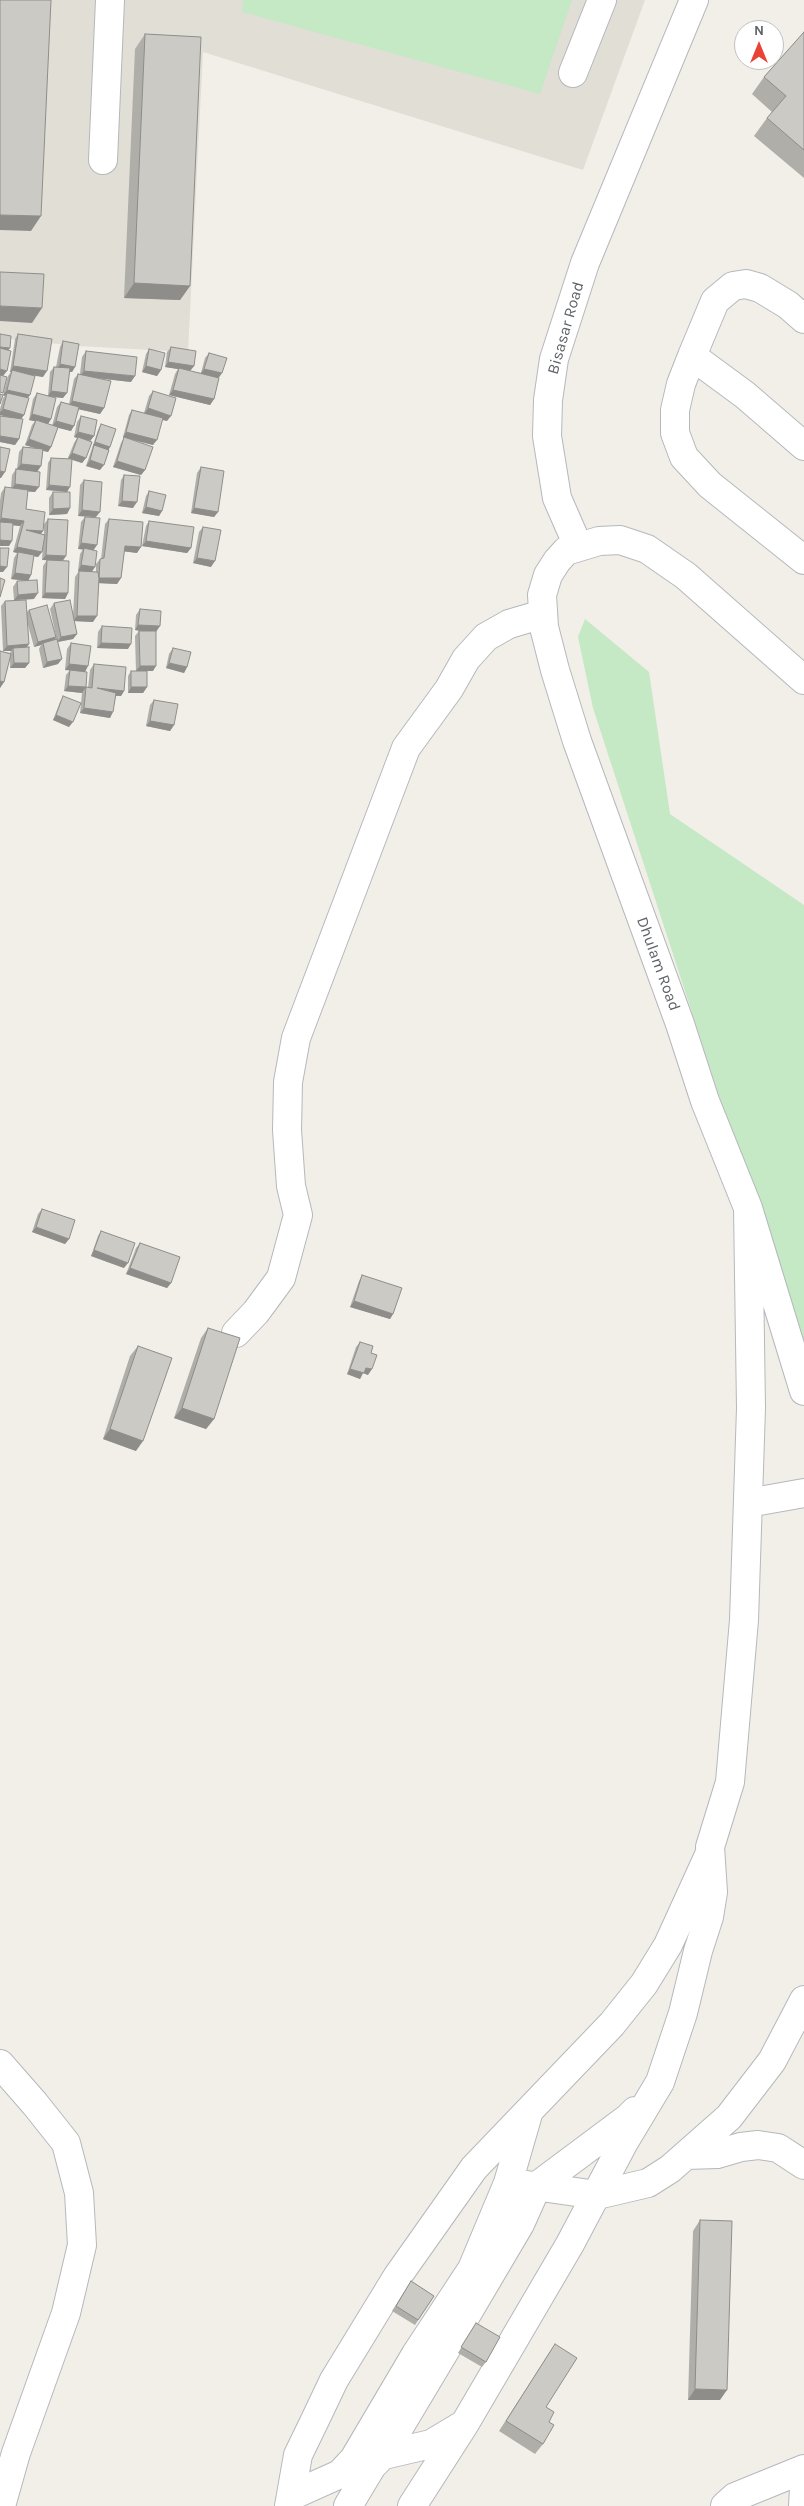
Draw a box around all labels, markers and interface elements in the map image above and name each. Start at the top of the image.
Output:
north arrow [734,20,784,70]
text: N [754,22,764,39]
street label: Bisasar Road [544,279,588,377]
street label: Dhulam Road [632,914,684,1014]

